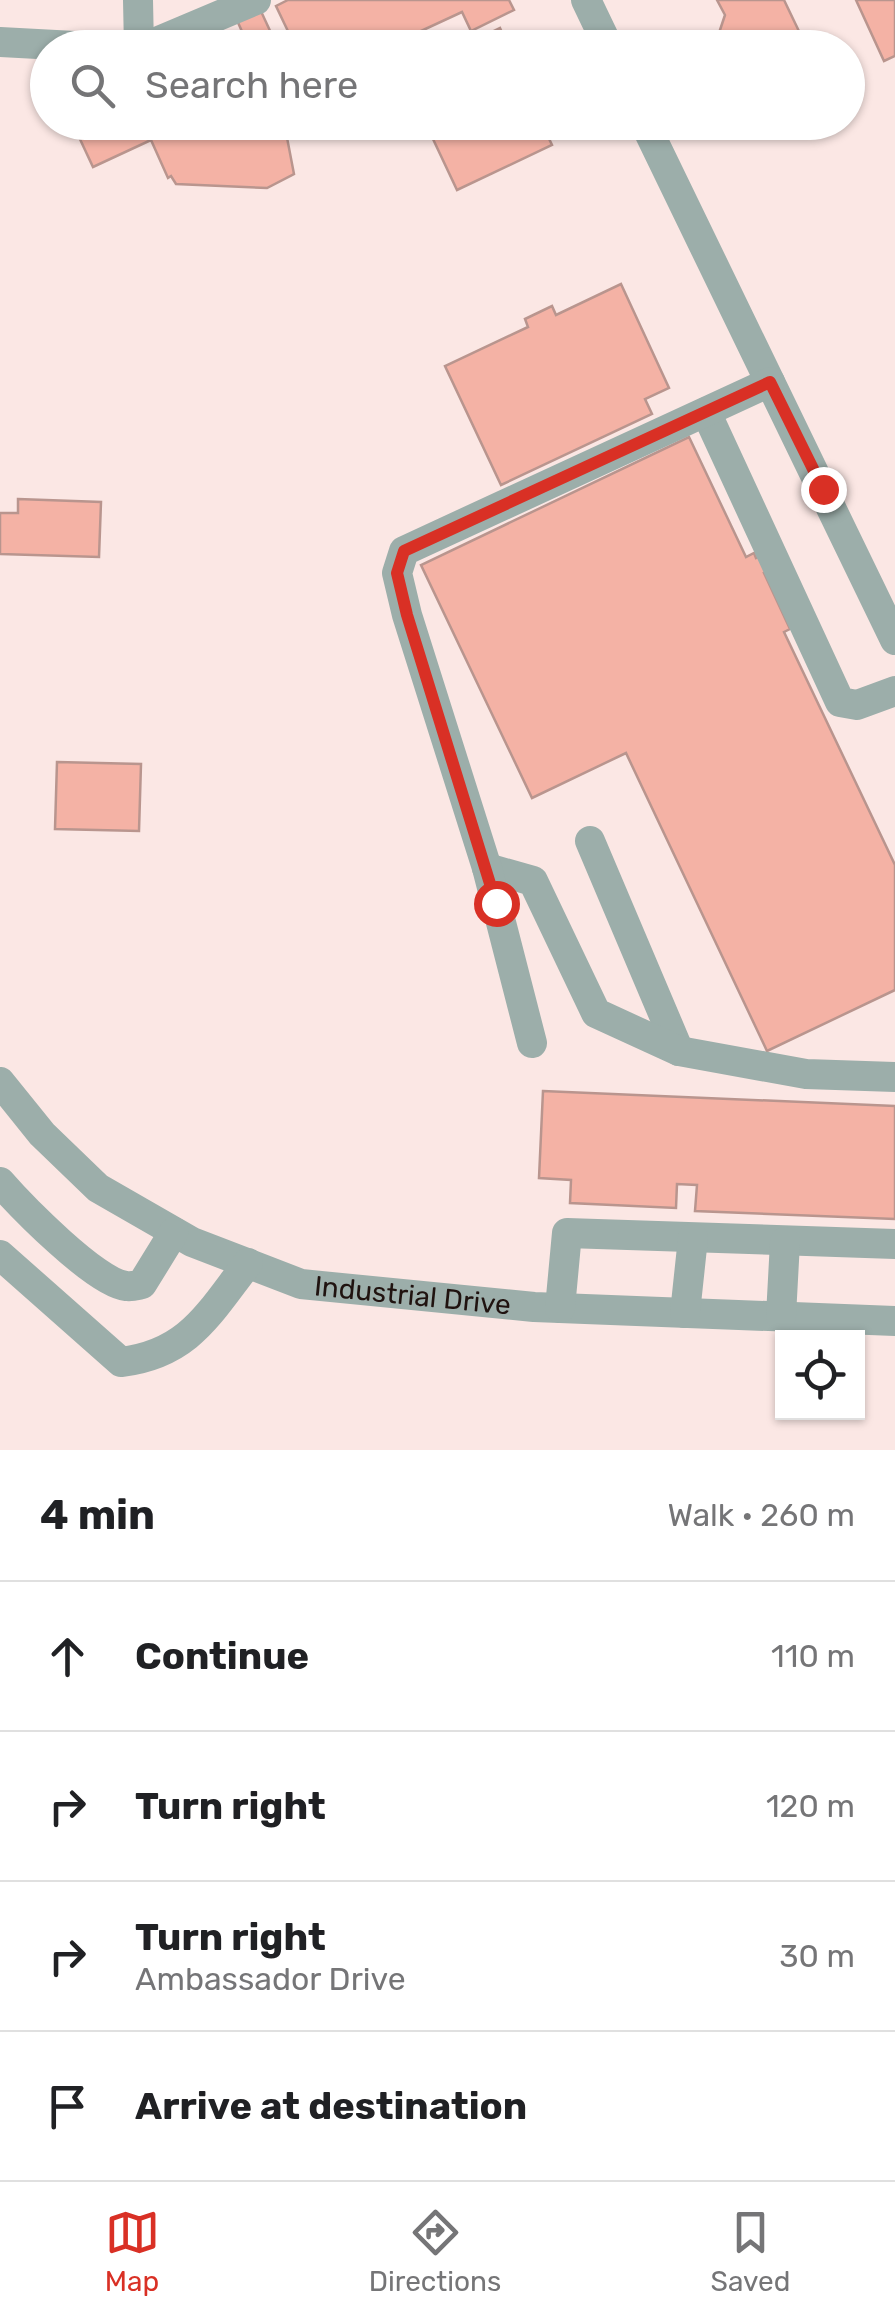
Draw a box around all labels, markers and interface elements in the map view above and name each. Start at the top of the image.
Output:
search box [30,30,865,140]
icon: search [65,58,120,113]
text: Search here [145,62,358,108]
route end [801,467,847,513]
route start [474,881,520,927]
street label: Industrial Drive [313,1269,512,1322]
map controls [775,1330,865,1420]
button: locate [775,1330,865,1420]
text: 4 min [40,1490,155,1540]
text: Walk · 260 m [668,1496,855,1534]
icon: ahead [40,1629,95,1684]
text: Continue [135,1633,309,1679]
text: 110 m [771,1637,855,1675]
icon: right [40,1779,95,1834]
text: Turn right [135,1783,326,1829]
text: 120 m [766,1787,855,1825]
text: Turn right [135,1914,326,1960]
icon: right [40,1929,95,1984]
text: 30 m [779,1937,855,1975]
text: Ambassador Drive [135,1960,406,1998]
icon: arrive [40,2079,95,2134]
text: Arrive at destination [135,2083,527,2129]
tab: Map [105,2205,160,2298]
tab: Directions [369,2205,501,2298]
tab: Saved [710,2205,790,2298]

